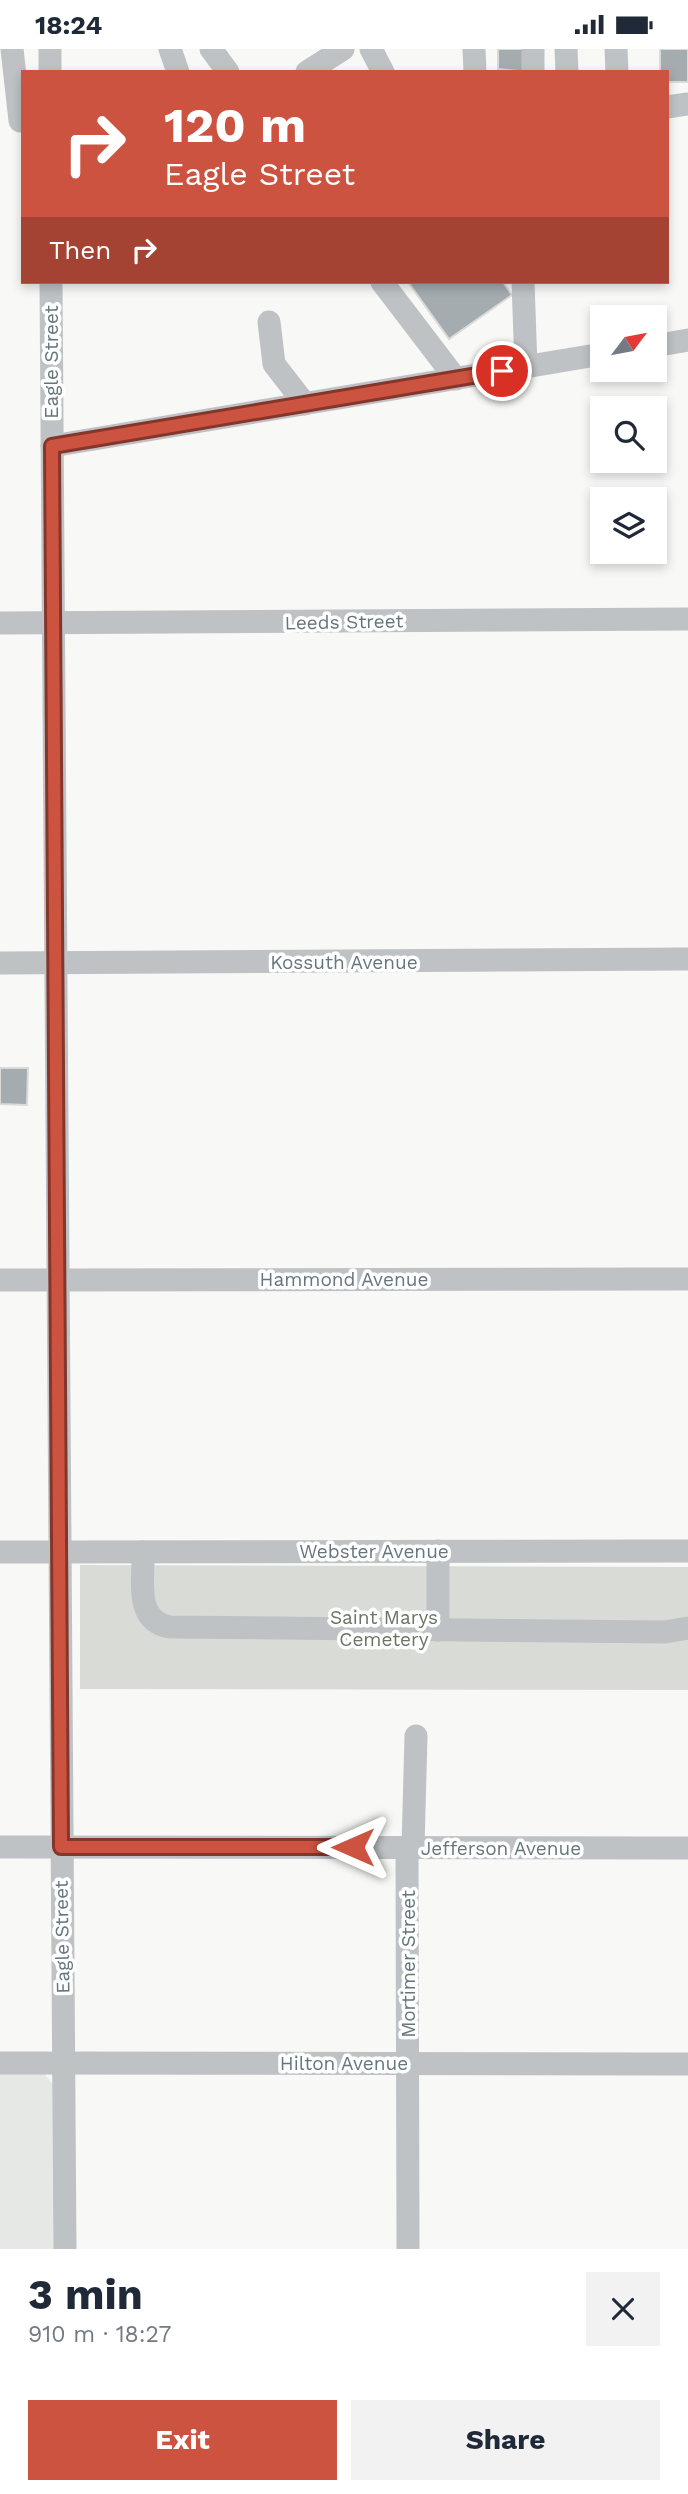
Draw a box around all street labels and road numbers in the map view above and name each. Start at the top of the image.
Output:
street label: Eagle Street [40,305,63,419]
street label: Leeds Street [285,609,404,635]
street label: Kossuth Avenue [270,951,418,974]
street label: Hammond Avenue [260,1268,428,1291]
street label: Webster Avenue [299,1540,449,1563]
street label: Jefferson Avenue [421,1837,581,1860]
street label: Eagle Street [50,1880,74,1994]
street label: Mortimer Street [397,1890,420,2038]
street label: Hilton Avenue [280,2052,408,2075]

